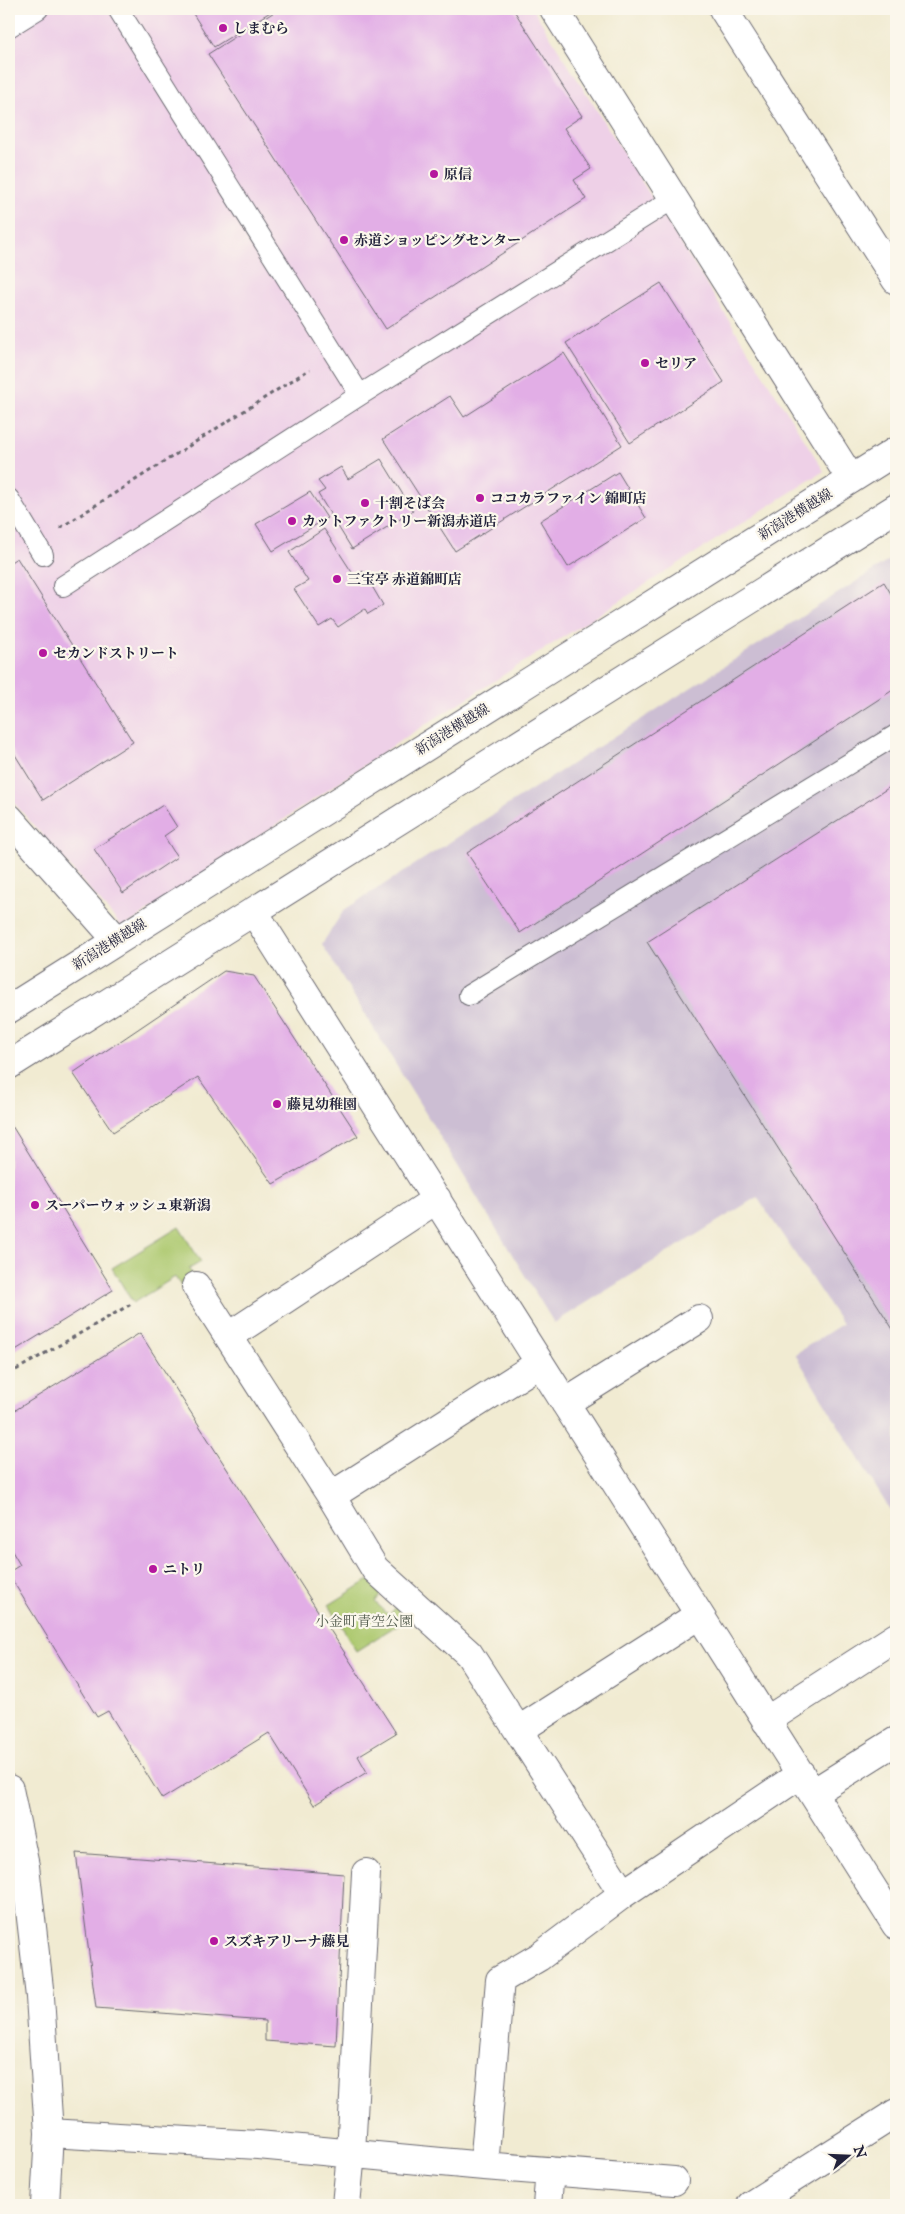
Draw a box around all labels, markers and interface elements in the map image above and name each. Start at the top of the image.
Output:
place label: しまむら [233,20,289,38]
marker: しまむら [217,22,229,34]
place label: 原信 [444,166,472,184]
marker: 原信 [428,168,440,180]
place label: 赤道ショッピングセンター [354,232,521,250]
marker: 赤道ショッピングセンター [338,234,350,246]
place label: セリア [655,355,697,373]
marker: セリア [639,357,651,369]
street label: 新潟港横越線 [755,485,836,545]
place label: ココカラファイン 錦町店 [490,490,647,508]
marker: ココカラファイン 錦町店 [474,492,486,504]
place label: 十割そば会 [375,495,445,513]
marker: 十割そば会 [359,497,371,509]
place label: カットファクトリー新潟赤道店 [302,513,497,531]
marker: カットファクトリー新潟赤道店 [286,515,298,527]
place label: 三宝亭 赤道錦町店 [347,571,462,589]
marker: 三宝亭 赤道錦町店 [331,573,343,585]
place label: セカンドストリート [53,645,179,663]
marker: セカンドストリート [37,647,49,659]
street label: 新潟港横越線 [412,700,493,760]
street label: 新潟港横越線 [69,915,150,975]
place label: 藤見幼稚園 [287,1096,357,1114]
marker: 藤見幼稚園 [271,1098,283,1110]
place label: スーパーウォッシュ東新潟 [45,1197,211,1215]
marker: スーパーウォッシュ東新潟 [29,1199,41,1211]
place label: ニトリ [163,1561,205,1579]
marker: ニトリ [147,1563,159,1575]
park label: 小金町青空公園 [315,1613,413,1631]
place label: スズキアリーナ藤見 [224,1933,349,1951]
marker: スズキアリーナ藤見 [208,1935,220,1947]
north arrow [822,2132,872,2182]
text: N [849,2142,870,2161]

